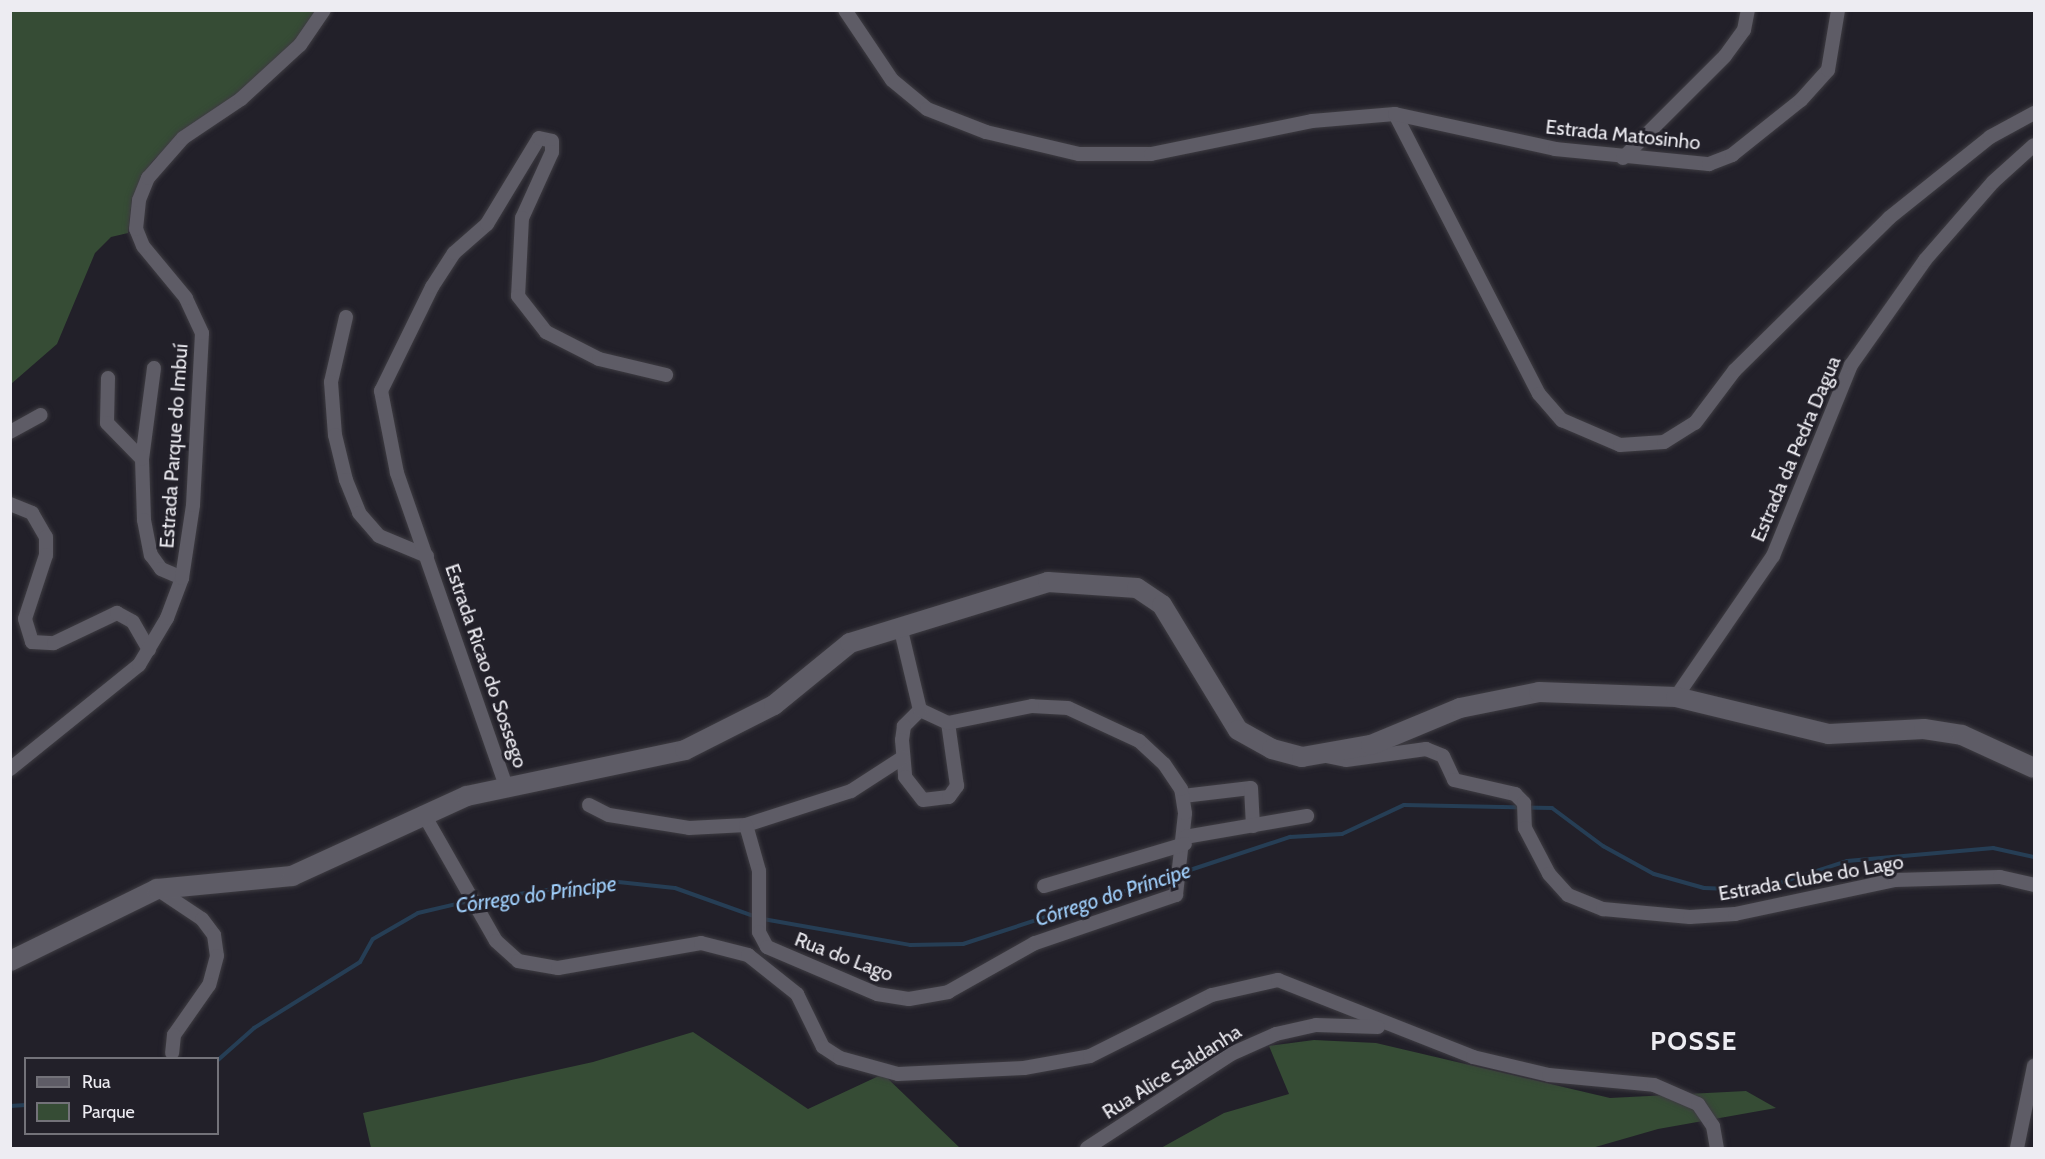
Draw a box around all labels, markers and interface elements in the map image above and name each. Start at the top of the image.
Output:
street label: Estrada Matosinho [1544,115,1702,155]
street label: Estrada Parque do Imbuí [155,343,193,549]
street label: Estrada da Pedra Dagua [1746,353,1846,545]
street label: Estrada Ricao do Sossego [440,561,532,771]
street label: Estrada Clube do Lago [1717,850,1905,906]
water label: Córrego do Príncipe [1032,858,1194,932]
water label: Córrego do Príncipe [454,871,618,919]
street label: Rua do Lago [791,927,897,987]
street label: Rua Alice Saldanha [1098,1020,1246,1124]
district label: POSSE [1650,1026,1738,1058]
legend [24,1057,219,1135]
text: Rua [82,1071,111,1093]
text: Parque [82,1101,135,1123]

